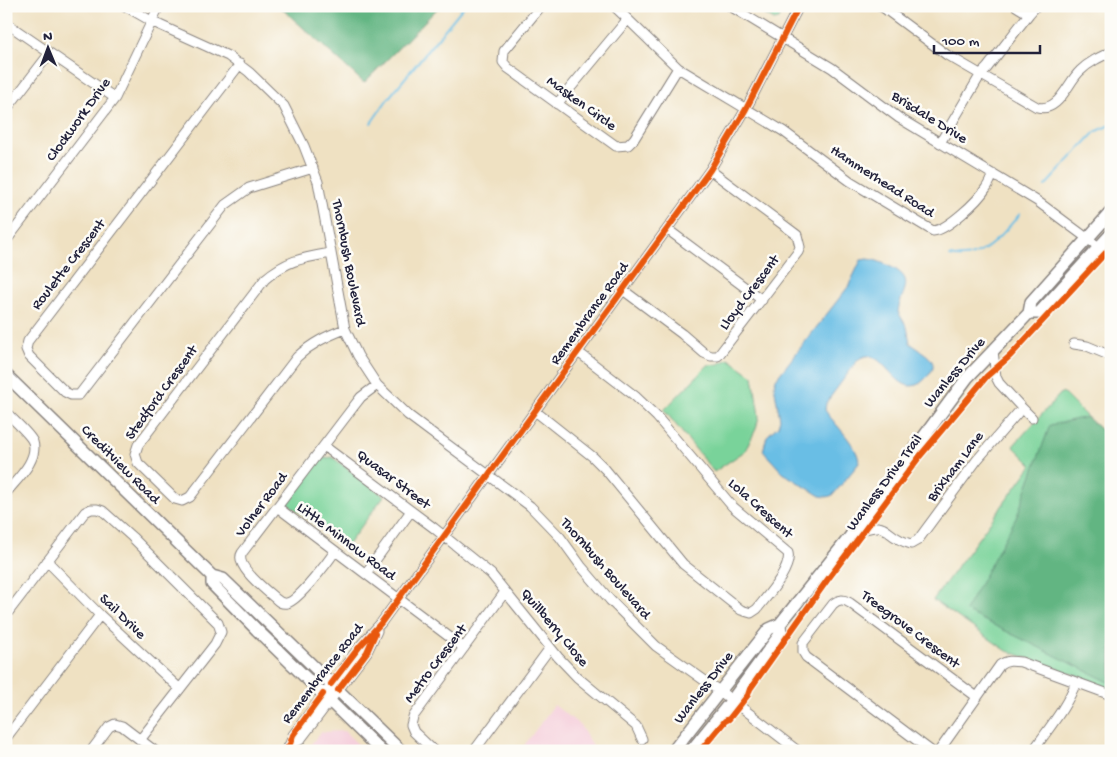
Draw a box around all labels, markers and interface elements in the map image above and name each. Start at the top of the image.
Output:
north arrow [22,22,72,72]
scale bar [934,22,1041,54]
text: N [43,29,53,46]
text: 100 m [941,33,980,51]
street label: Masken Circle [542,73,620,136]
street label: Clockwork Drive [43,75,115,165]
street label: Brisdale Drive [887,87,971,149]
street label: Hammerhead Road [827,142,938,223]
street label: Thornbush Boulevard [327,197,369,329]
street label: Roulette Crescent [28,215,111,314]
street label: Lloyd Crescent [716,251,785,334]
street label: Remembrance Road [547,258,634,369]
street label: Wanless Drive [920,334,990,412]
street label: Stedford Crescent [122,341,203,444]
street label: Creditview Road [77,422,164,509]
street label: Brixham Lane [923,428,988,507]
street label: Wanless Drive Trail [843,431,927,535]
street label: Quasar Street [352,446,435,515]
street label: Volner Road [231,468,293,542]
street label: Lola Crescent [724,475,798,544]
street label: Little Minnow Road [293,499,400,586]
street label: Thornbush Boulevard [555,514,655,624]
street label: Quillberry Close [516,585,592,671]
street label: Treegrove Crescent [856,586,964,674]
street label: Sail Drive [95,590,149,644]
street label: Remembrance Road [278,619,369,728]
street label: Metro Crescent [401,620,473,707]
street label: Wanless Drive [670,648,738,728]

